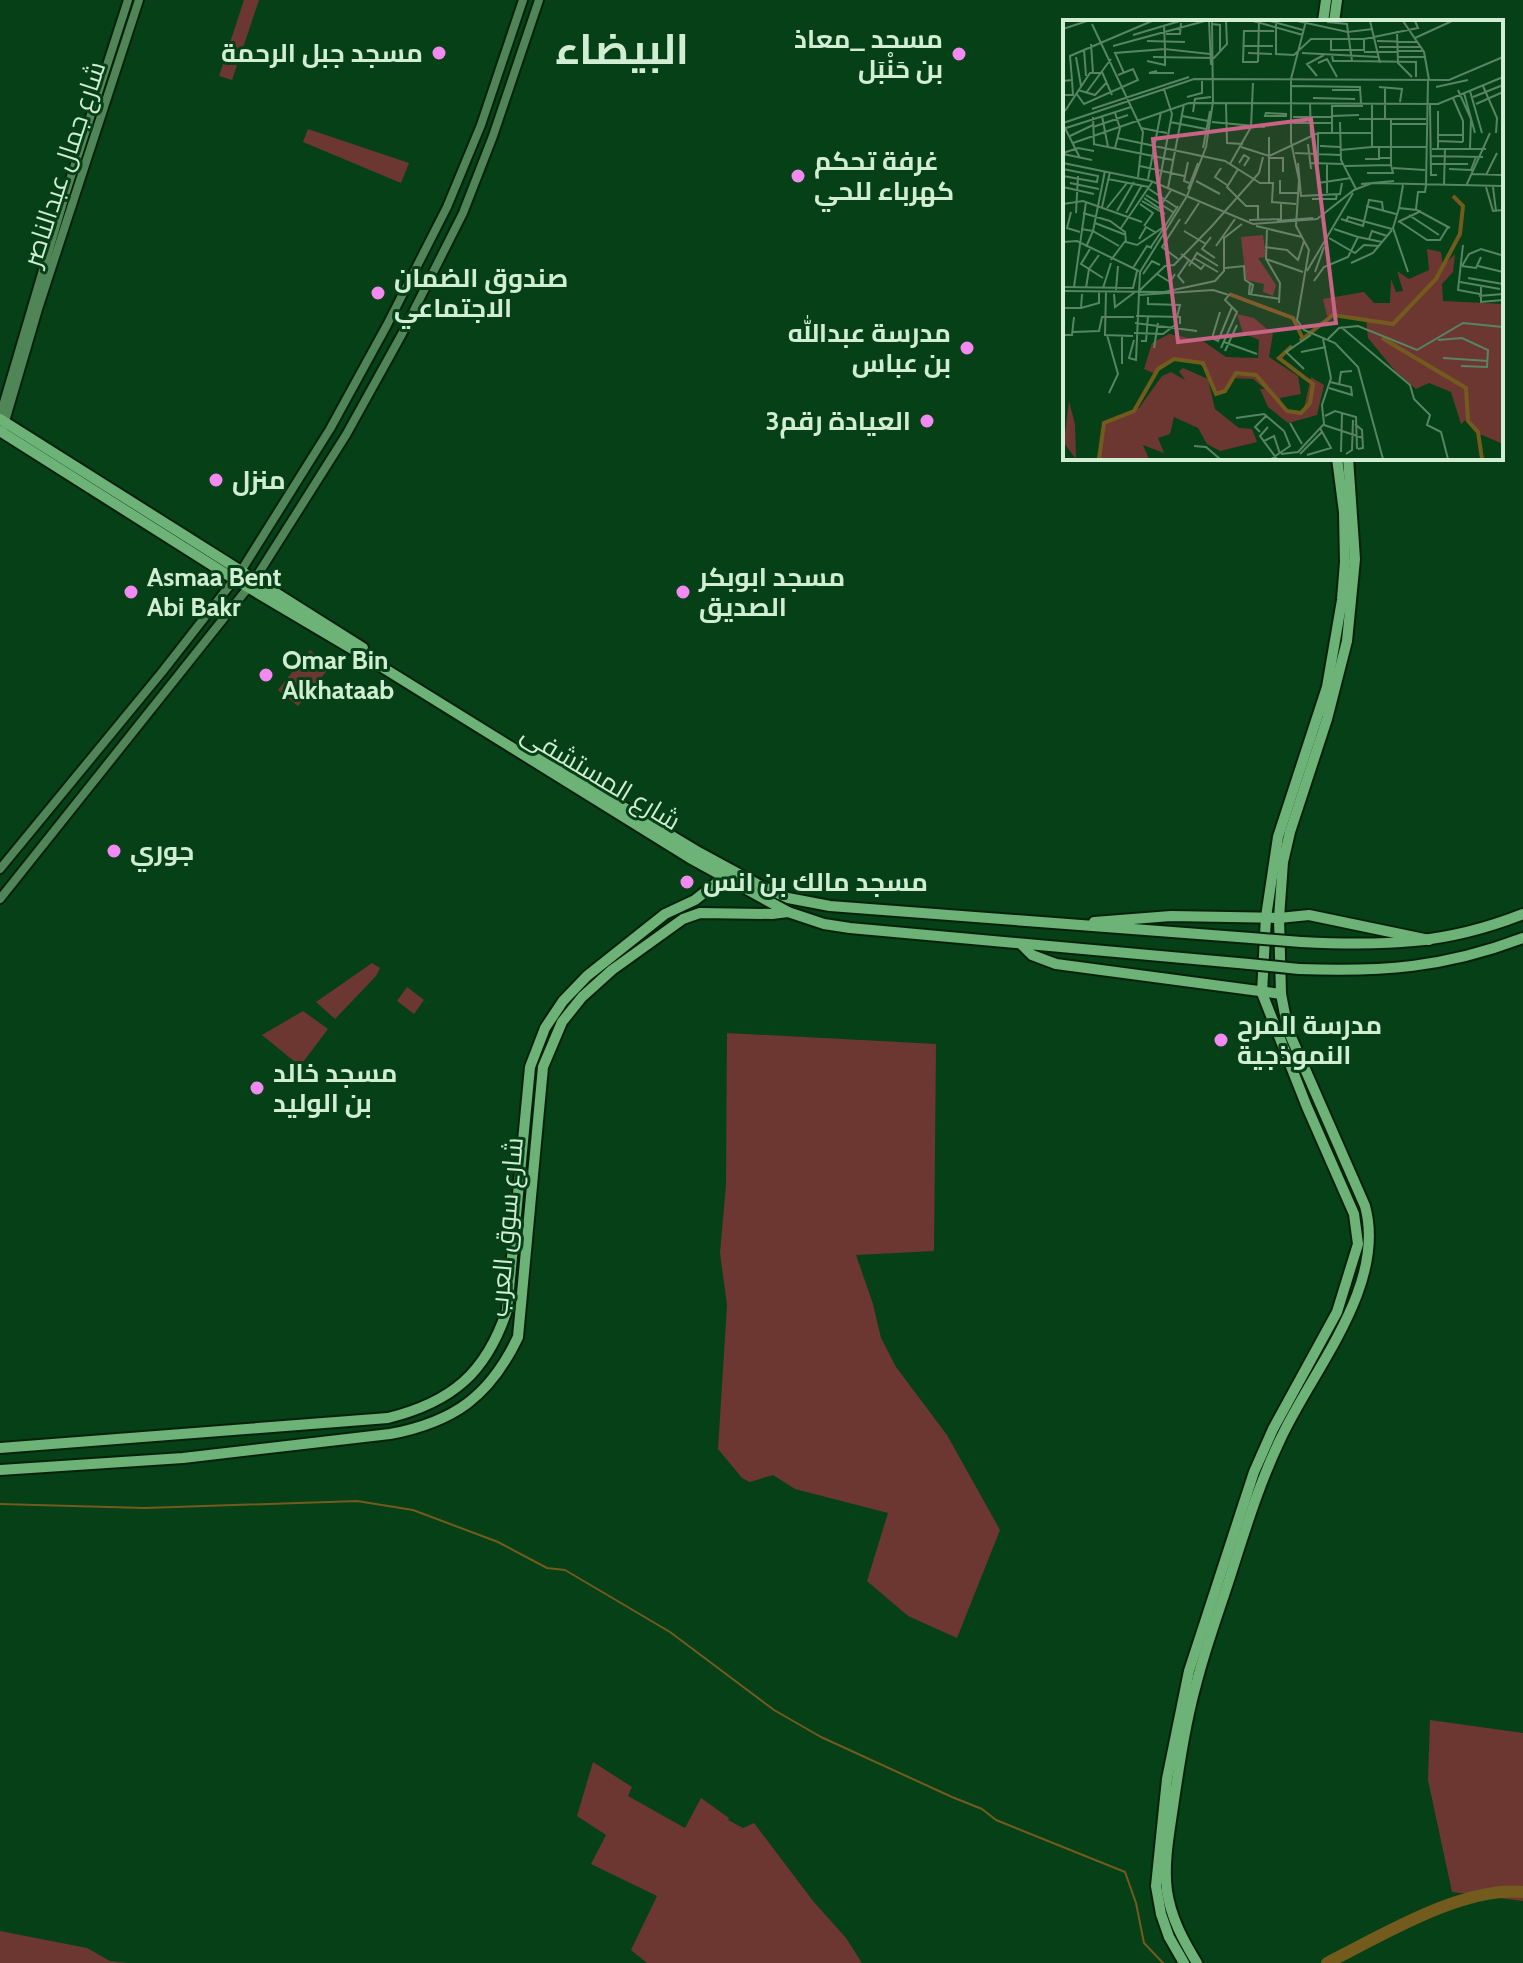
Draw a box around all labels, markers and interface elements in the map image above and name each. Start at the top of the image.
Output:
inset map [1063,20,1503,460]
district label: البيضاء [555,23,689,75]
place label: مسجد _معاذ بن حَنْبَل [794,23,943,85]
place label: مسجد جبل الرحمة [221,37,423,69]
marker: مسجد جبل الرحمة [430,44,448,62]
marker: مسجد _معاذ بن حَنْبَل [950,45,968,63]
street label: شارع جمال عبدالناصر [15,57,113,273]
place label: غرفة تحكم كهرباء للحي [814,145,954,212]
marker: غرفة تحكم كهرباء للحي [789,167,807,185]
place label: صندوق الضمان الاجتماعي [394,262,568,329]
marker: صندوق الضمان الاجتماعي [369,284,387,302]
place label: مدرسة عبدالله بن عباس [788,315,951,379]
marker: مدرسة عبدالله بن عباس [958,339,976,357]
place label: 3العيادة رقم [766,405,911,439]
marker: 3العيادة رقم [918,412,936,430]
place label: منزل [232,464,286,496]
marker: منزل [207,471,225,489]
place label: ِAsmaa Bent Abi Bakr [147,561,281,623]
place label: مسجد ابوبكر الصديق [698,561,845,623]
marker: ِAsmaa Bent Abi Bakr [122,583,140,601]
marker: مسجد ابوبكر الصديق [674,583,692,601]
place label: Omar Bin Alkhataab [282,644,394,706]
marker: Omar Bin Alkhataab [257,666,275,684]
street label: شارع المستشفى [515,717,686,838]
place label: جوري [130,835,194,872]
marker: جوري [105,842,123,860]
place label: مسجد مالك بن انس [703,866,928,898]
marker: مسجد مالك بن انس [678,873,696,891]
place label: مدرسة المرح النموذجية [1237,1009,1382,1071]
marker: مدرسة المرح النموذجية [1212,1031,1230,1049]
place label: مسجد خالد بن الوليد [273,1057,398,1119]
marker: مسجد خالد بن الوليد [248,1079,266,1097]
street label: شارع سوق العرب [482,1136,531,1318]

